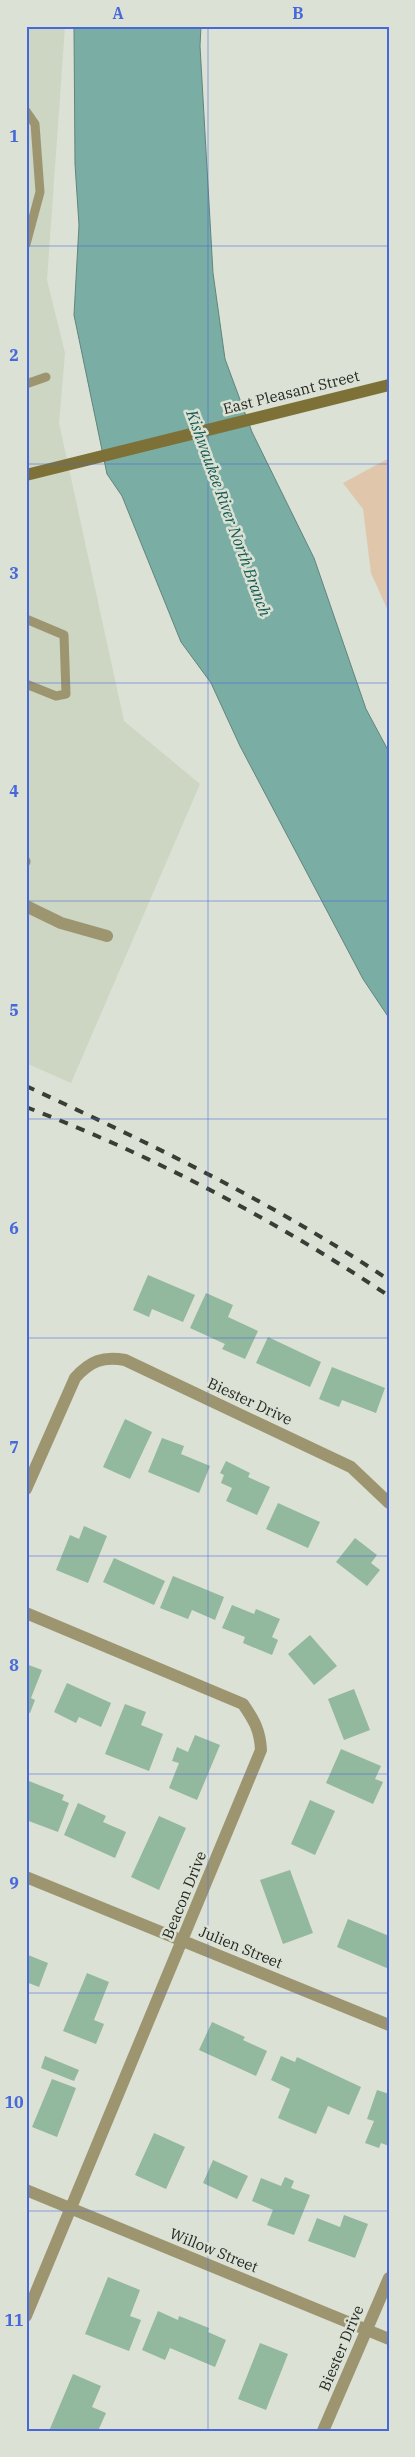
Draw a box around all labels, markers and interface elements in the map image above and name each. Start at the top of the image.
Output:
text: A [112,3,124,23]
text: B [292,3,304,23]
text: 1 [9,126,19,146]
text: 2 [9,345,19,365]
street label: East Pleasant Street [221,366,361,418]
water label: Kishwaukee River North Branch [182,406,276,619]
text: 3 [9,563,19,583]
text: 4 [9,781,19,801]
text: 5 [9,1000,19,1020]
text: 6 [9,1218,19,1238]
street label: Biester Drive [205,1373,295,1429]
text: 7 [9,1437,19,1457]
text: 8 [9,1655,19,1675]
street label: Beacon Drive [158,1848,210,1942]
text: 9 [9,1873,19,1893]
street label: Julien Street [196,1922,286,1972]
text: 10 [4,2092,24,2112]
street label: Willow Street [167,2224,261,2276]
street label: Biester Drive [314,2302,368,2394]
text: 11 [4,2310,24,2330]

